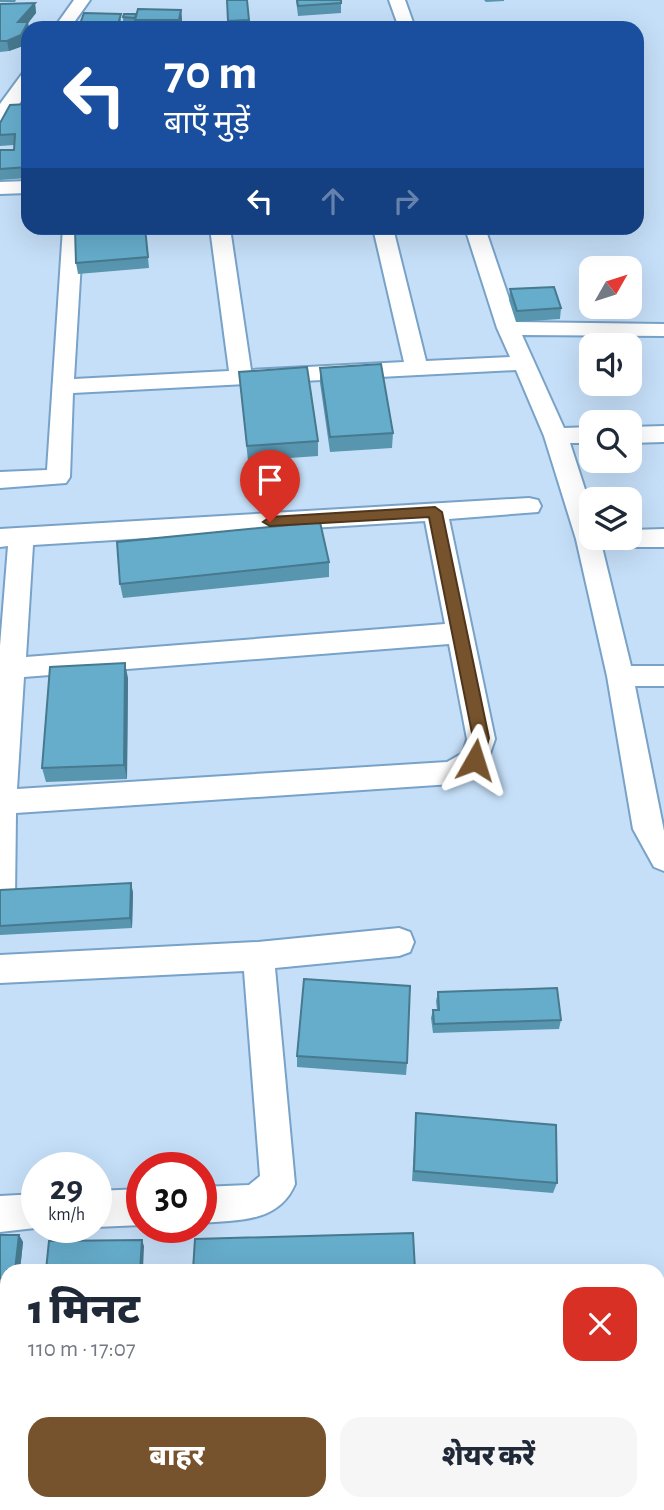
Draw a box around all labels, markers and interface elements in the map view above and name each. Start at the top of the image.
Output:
icon: left [49,49,140,140]
text: 70 m [164,49,258,98]
text: बाएँ मुड़ें [164,107,250,139]
icon: left [241,182,279,220]
icon: ahead [314,182,352,220]
icon: right [387,182,425,220]
north arrow [579,256,642,318]
map controls [579,256,642,550]
button: sound [579,333,642,396]
button: search [579,410,642,473]
pin [240,450,300,522]
icon: arrive [251,461,289,499]
button: layers [579,487,642,550]
position arrow [438,723,512,797]
speed limit sign: 30 [126,1152,217,1243]
text: 29 [50,1171,83,1206]
text: km/h [48,1206,85,1224]
button: close [563,1287,637,1361]
text: 1 मिनट [28,1289,140,1331]
text: 110 m · 17:07 [28,1338,136,1361]
button: बाहर [28,1417,326,1497]
button: शेयर करें [340,1417,637,1497]

